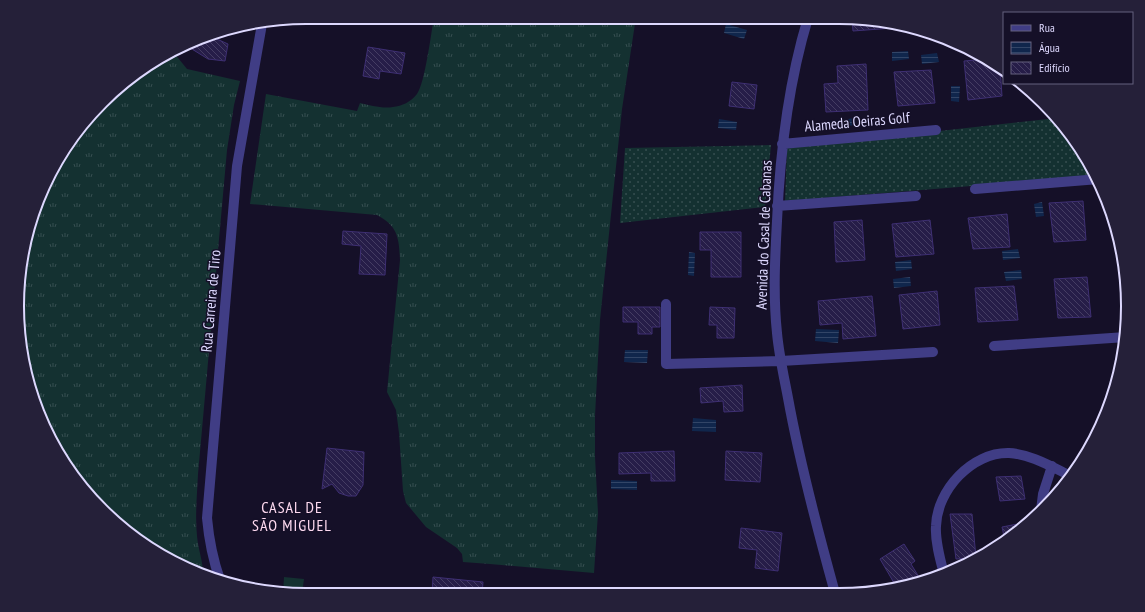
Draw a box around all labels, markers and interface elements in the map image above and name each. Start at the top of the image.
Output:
legend [1003,12,1133,84]
text: Rua [1039,20,1055,35]
text: Água [1039,40,1060,55]
text: Edifício [1039,60,1070,75]
street label: Alameda Oeiras Golf [804,107,911,136]
street label: Avenida do Casal de Cabanas [751,160,776,310]
street label: Rua Carreira de Tiro [197,249,224,353]
district label: CASAL DE SÃO MIGUEL [252,497,332,535]

